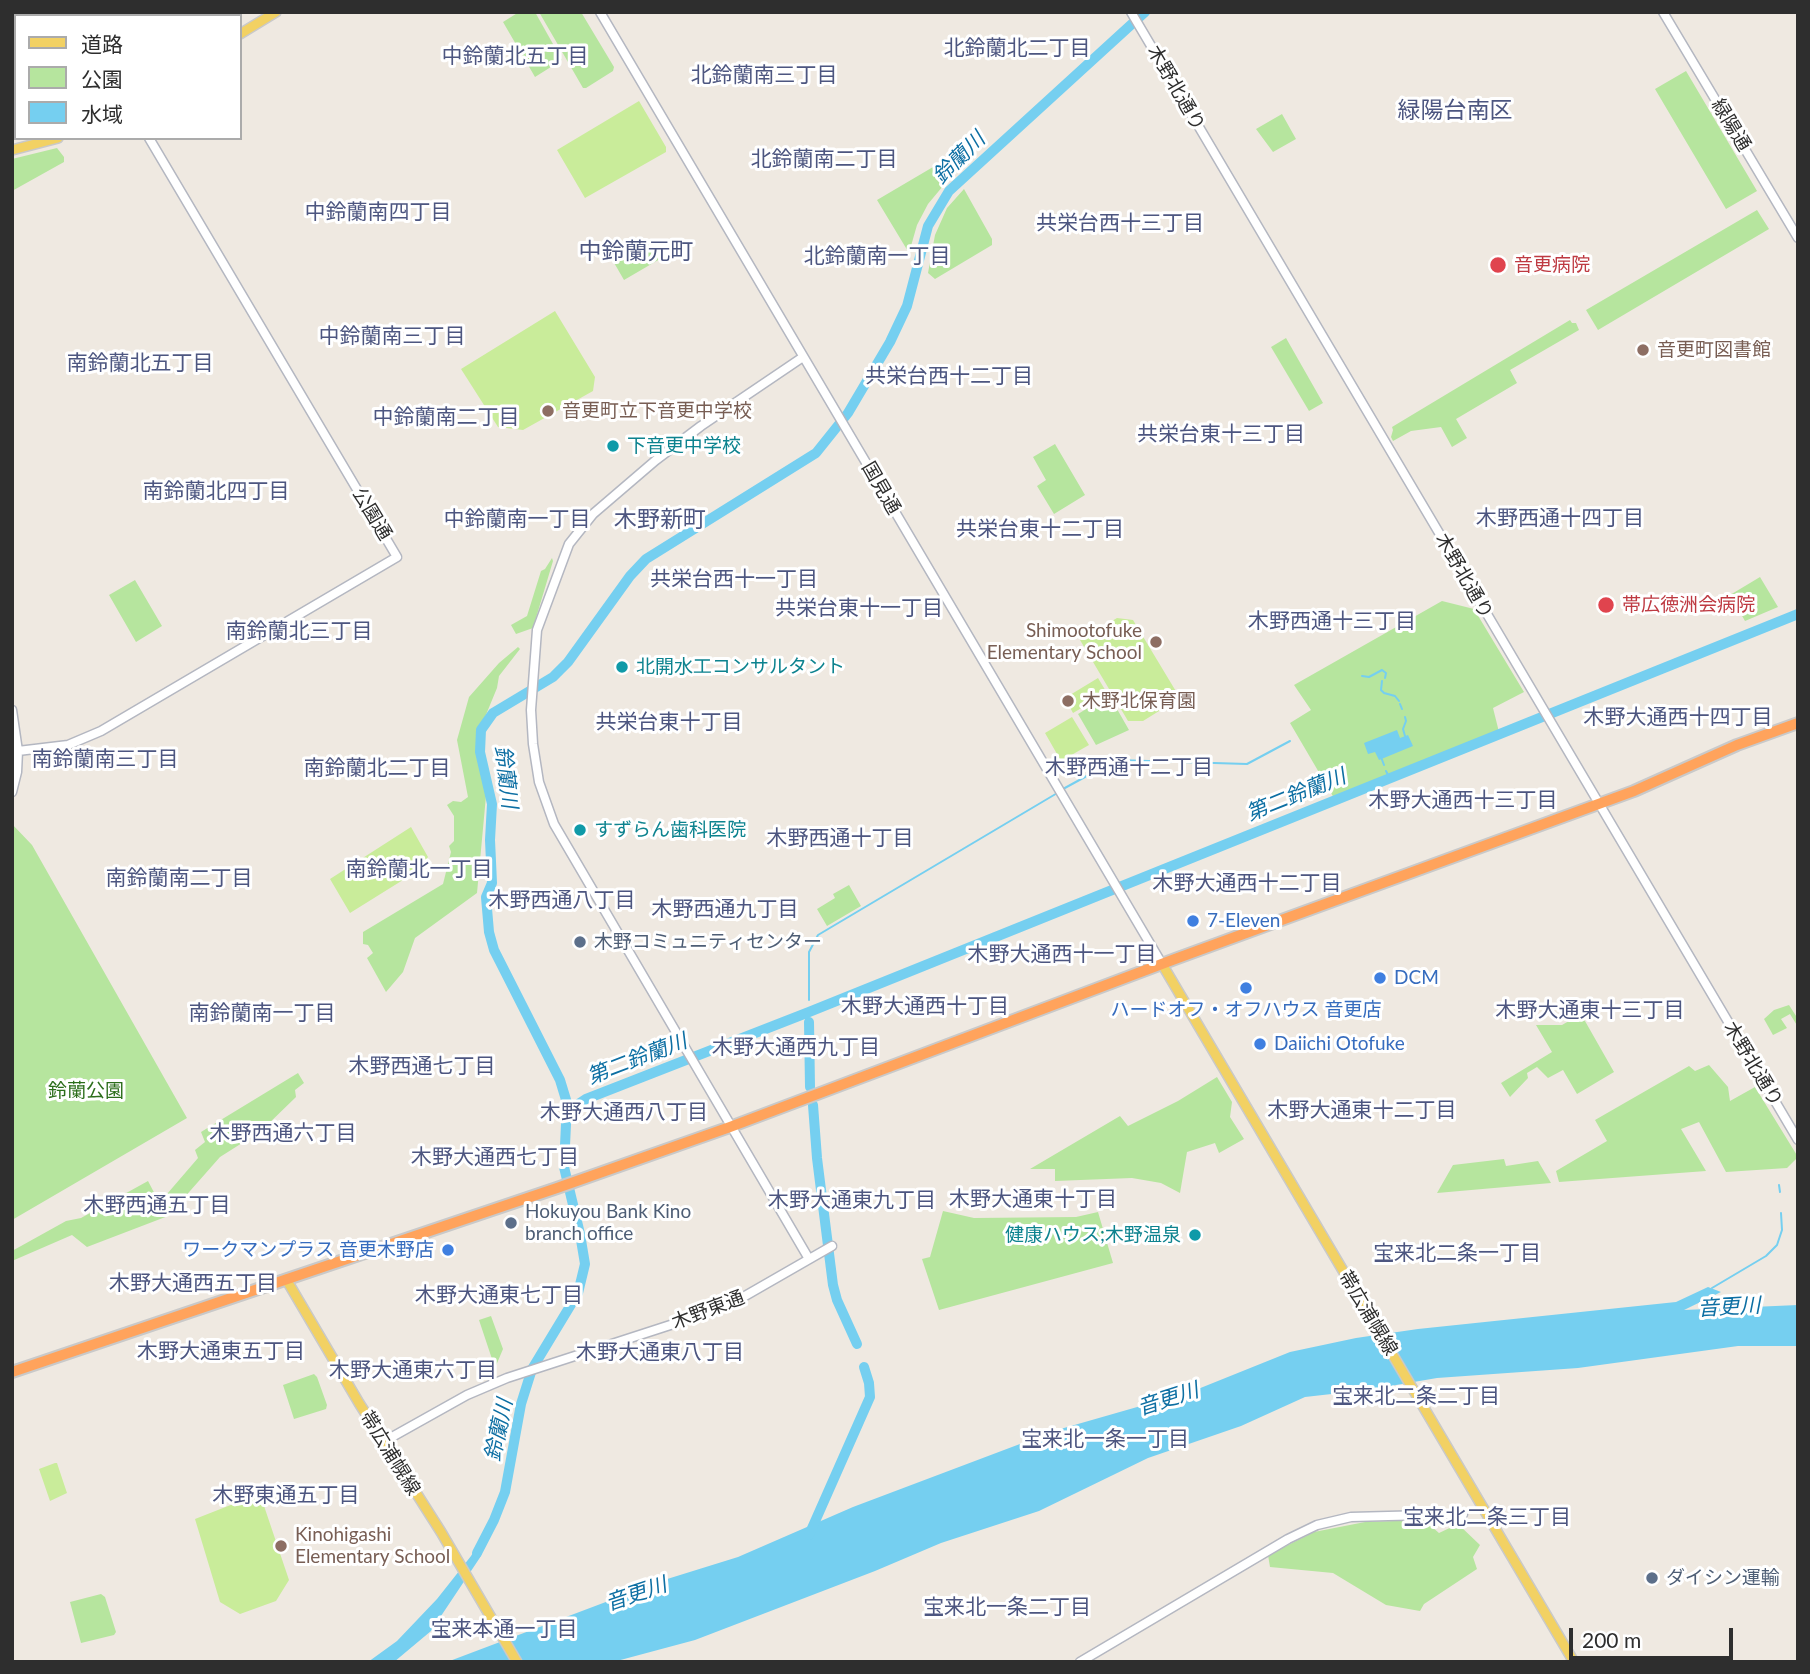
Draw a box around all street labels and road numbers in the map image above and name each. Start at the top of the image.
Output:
street label: 木野北通り [1142,41,1210,135]
street label: 緑陽通 [1707,95,1755,155]
street label: 国見通 [857,458,905,518]
street label: 公園通 [348,484,396,544]
street label: 木野北通り [1430,529,1498,623]
street label: 木野北通り [1719,1017,1787,1111]
street label: 帯広浦幌線 [1334,1266,1402,1360]
street label: 木野東通 [668,1286,748,1334]
street label: 帯広浦幌線 [355,1407,425,1499]

